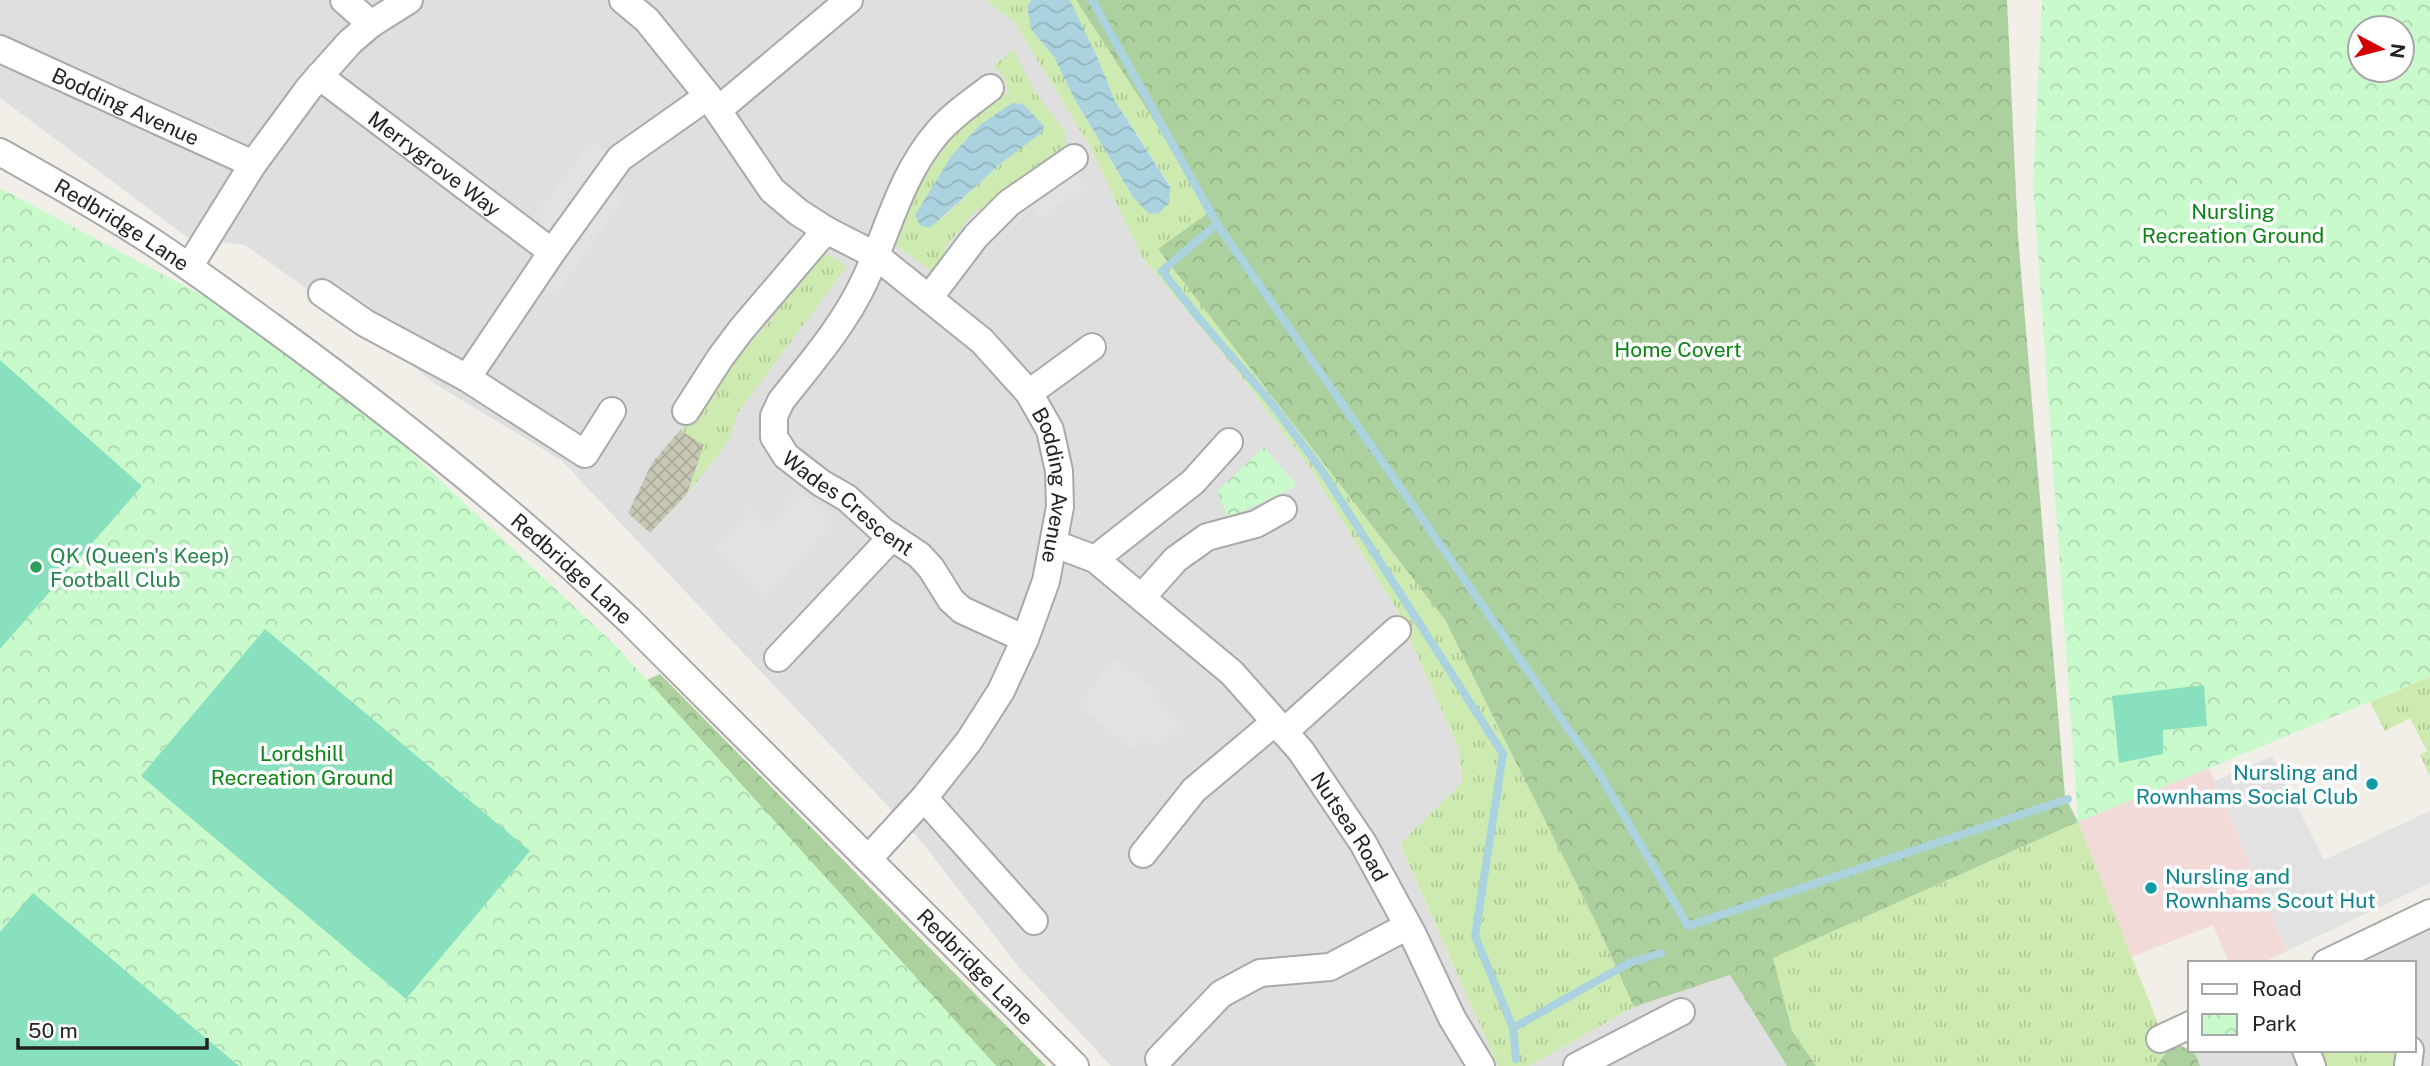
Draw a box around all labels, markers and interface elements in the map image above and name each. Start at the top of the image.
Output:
north arrow [2346,14,2416,84]
text: N [2386,42,2410,60]
street label: Bodding Avenue [48,62,203,150]
street label: Merrygrove Way [364,105,506,221]
street label: Redbridge Lane [50,173,194,276]
park label: Nursling Recreation Ground [2142,199,2324,248]
park label: Home Covert [1614,337,1742,362]
street label: Bodding Avenue [1027,403,1073,565]
street label: Wades Crescent [777,445,919,561]
street label: Redbridge Lane [506,508,638,629]
place label: QK (Queen's Keep) Football Club [50,543,230,592]
marker: QK (Queen's Keep) Football Club [28,559,44,575]
park label: Lordshill Recreation Ground [211,741,393,790]
place label: Nursling and Rownhams Social Club [2136,760,2358,809]
street label: Nutsea Road [1306,767,1394,885]
marker: Nursling and Rownhams Social Club [2364,776,2380,792]
place label: Nursling and Rownhams Scout Hut [2165,864,2376,913]
marker: Nursling and Rownhams Scout Hut [2143,880,2159,896]
street label: Redbridge Lane [912,903,1039,1030]
legend [2188,961,2416,1052]
text: Road [2252,976,2302,1001]
scale bar [18,1006,206,1050]
text: Park [2252,1011,2297,1036]
text: 50 m [28,1018,78,1043]

